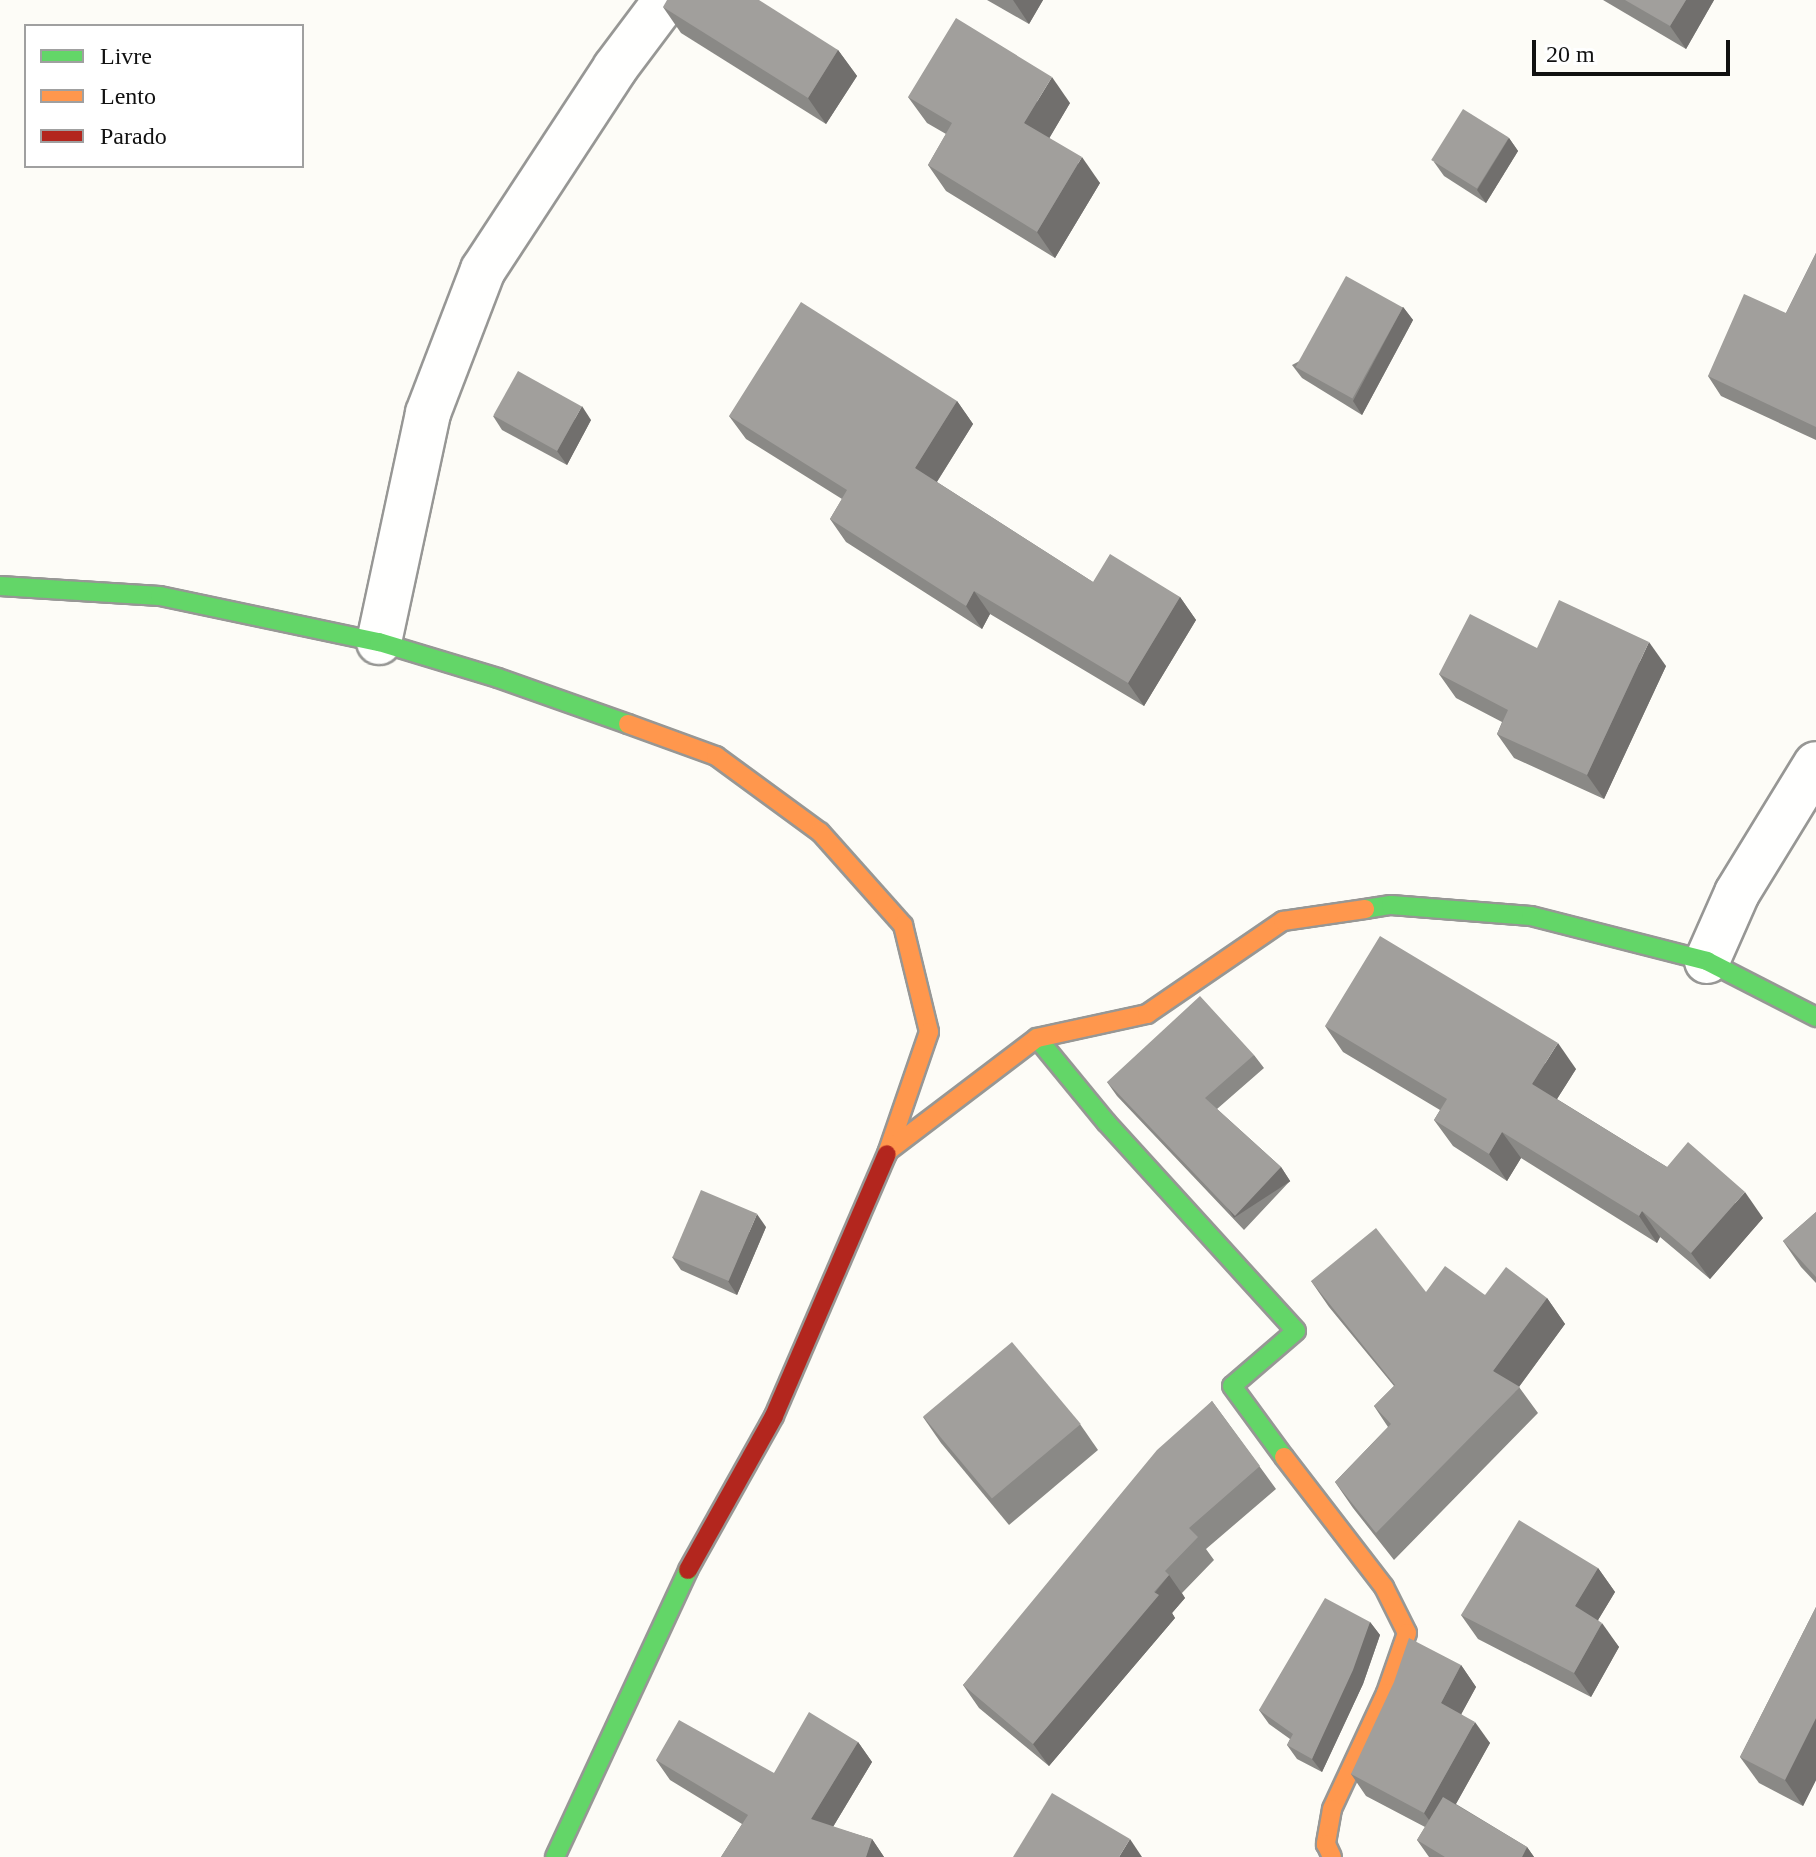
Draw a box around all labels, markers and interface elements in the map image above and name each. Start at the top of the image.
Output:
legend [24,24,304,168]
scale bar [1536,24,1734,74]
text: 20 m [1546,41,1595,67]
text: Livre [100,43,152,69]
text: Lento [100,83,156,109]
text: Parado [100,123,167,149]

